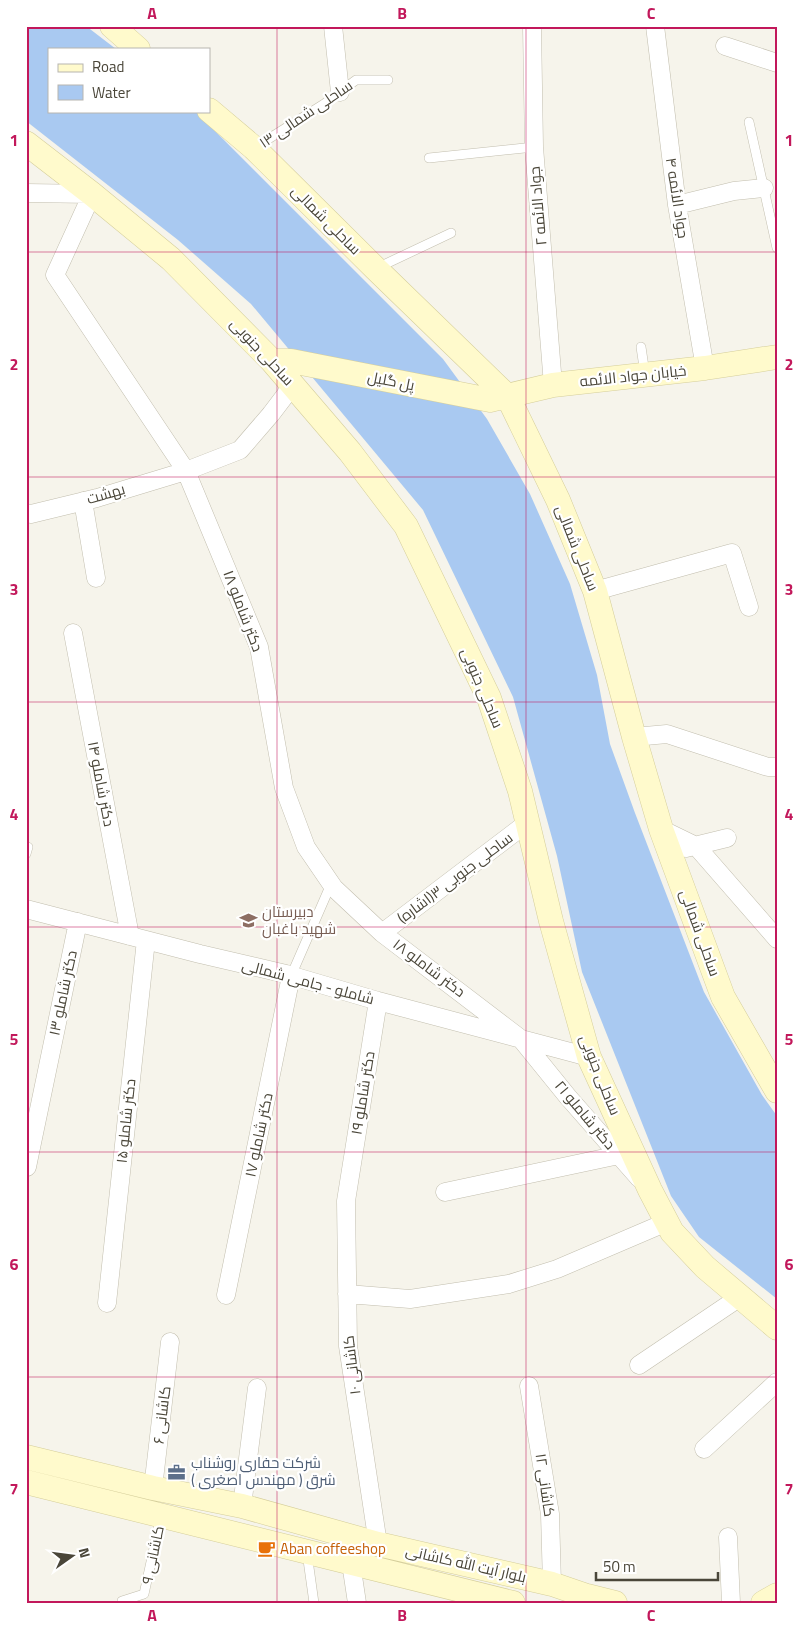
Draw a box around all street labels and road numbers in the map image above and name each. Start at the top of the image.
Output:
street label: ساحلی شمالی ۱۳ [254,74,357,154]
street label: جواد الائمه ۴ [660,156,695,240]
street label: جواد الائمه ۲ [523,166,552,247]
street label: ساحلی شمالی [286,179,367,260]
street label: ساحلی جنوبی [225,313,300,391]
street label: خیابان جواد الائمه [579,358,687,393]
street label: پل گلیل [366,365,417,396]
street label: بهشت [84,477,128,510]
street label: ساحلی شمالی [550,501,605,594]
street label: دکتر شاملو ۱۸ [217,567,270,655]
street label: ساحلی جنوبی [455,644,510,731]
street label: دکتر شاملو ۱۴ [82,739,121,829]
street label: ساحلی جنوبی ۳(اشاره) [392,826,517,929]
street label: ساحلی شمالی [674,886,727,979]
street label: دکتر شاملو ۱۸ [388,933,471,1003]
street label: دکتر شاملو ۱۳ [42,948,83,1038]
street label: شاملو - جامی شمالی [239,953,377,1010]
street label: ساحلی جنوبی [574,1031,627,1119]
street label: دکتر شاملو ۱۹ [345,1049,380,1136]
street label: دکتر شاملو ۲۱ [549,1075,621,1154]
street label: دکتر شاملو ۱۵ [110,1078,141,1164]
street label: دکتر شاملو ۱۷ [238,1091,279,1179]
street label: کاشانی ۱۰ [336,1334,367,1396]
street label: کاشانی ۶ [147,1385,176,1445]
street label: کاشانی ۱۲ [530,1452,561,1518]
street label: کاشانی ۹ [135,1524,170,1586]
street label: بلوار آیت الله کاشانی [404,1538,529,1589]

